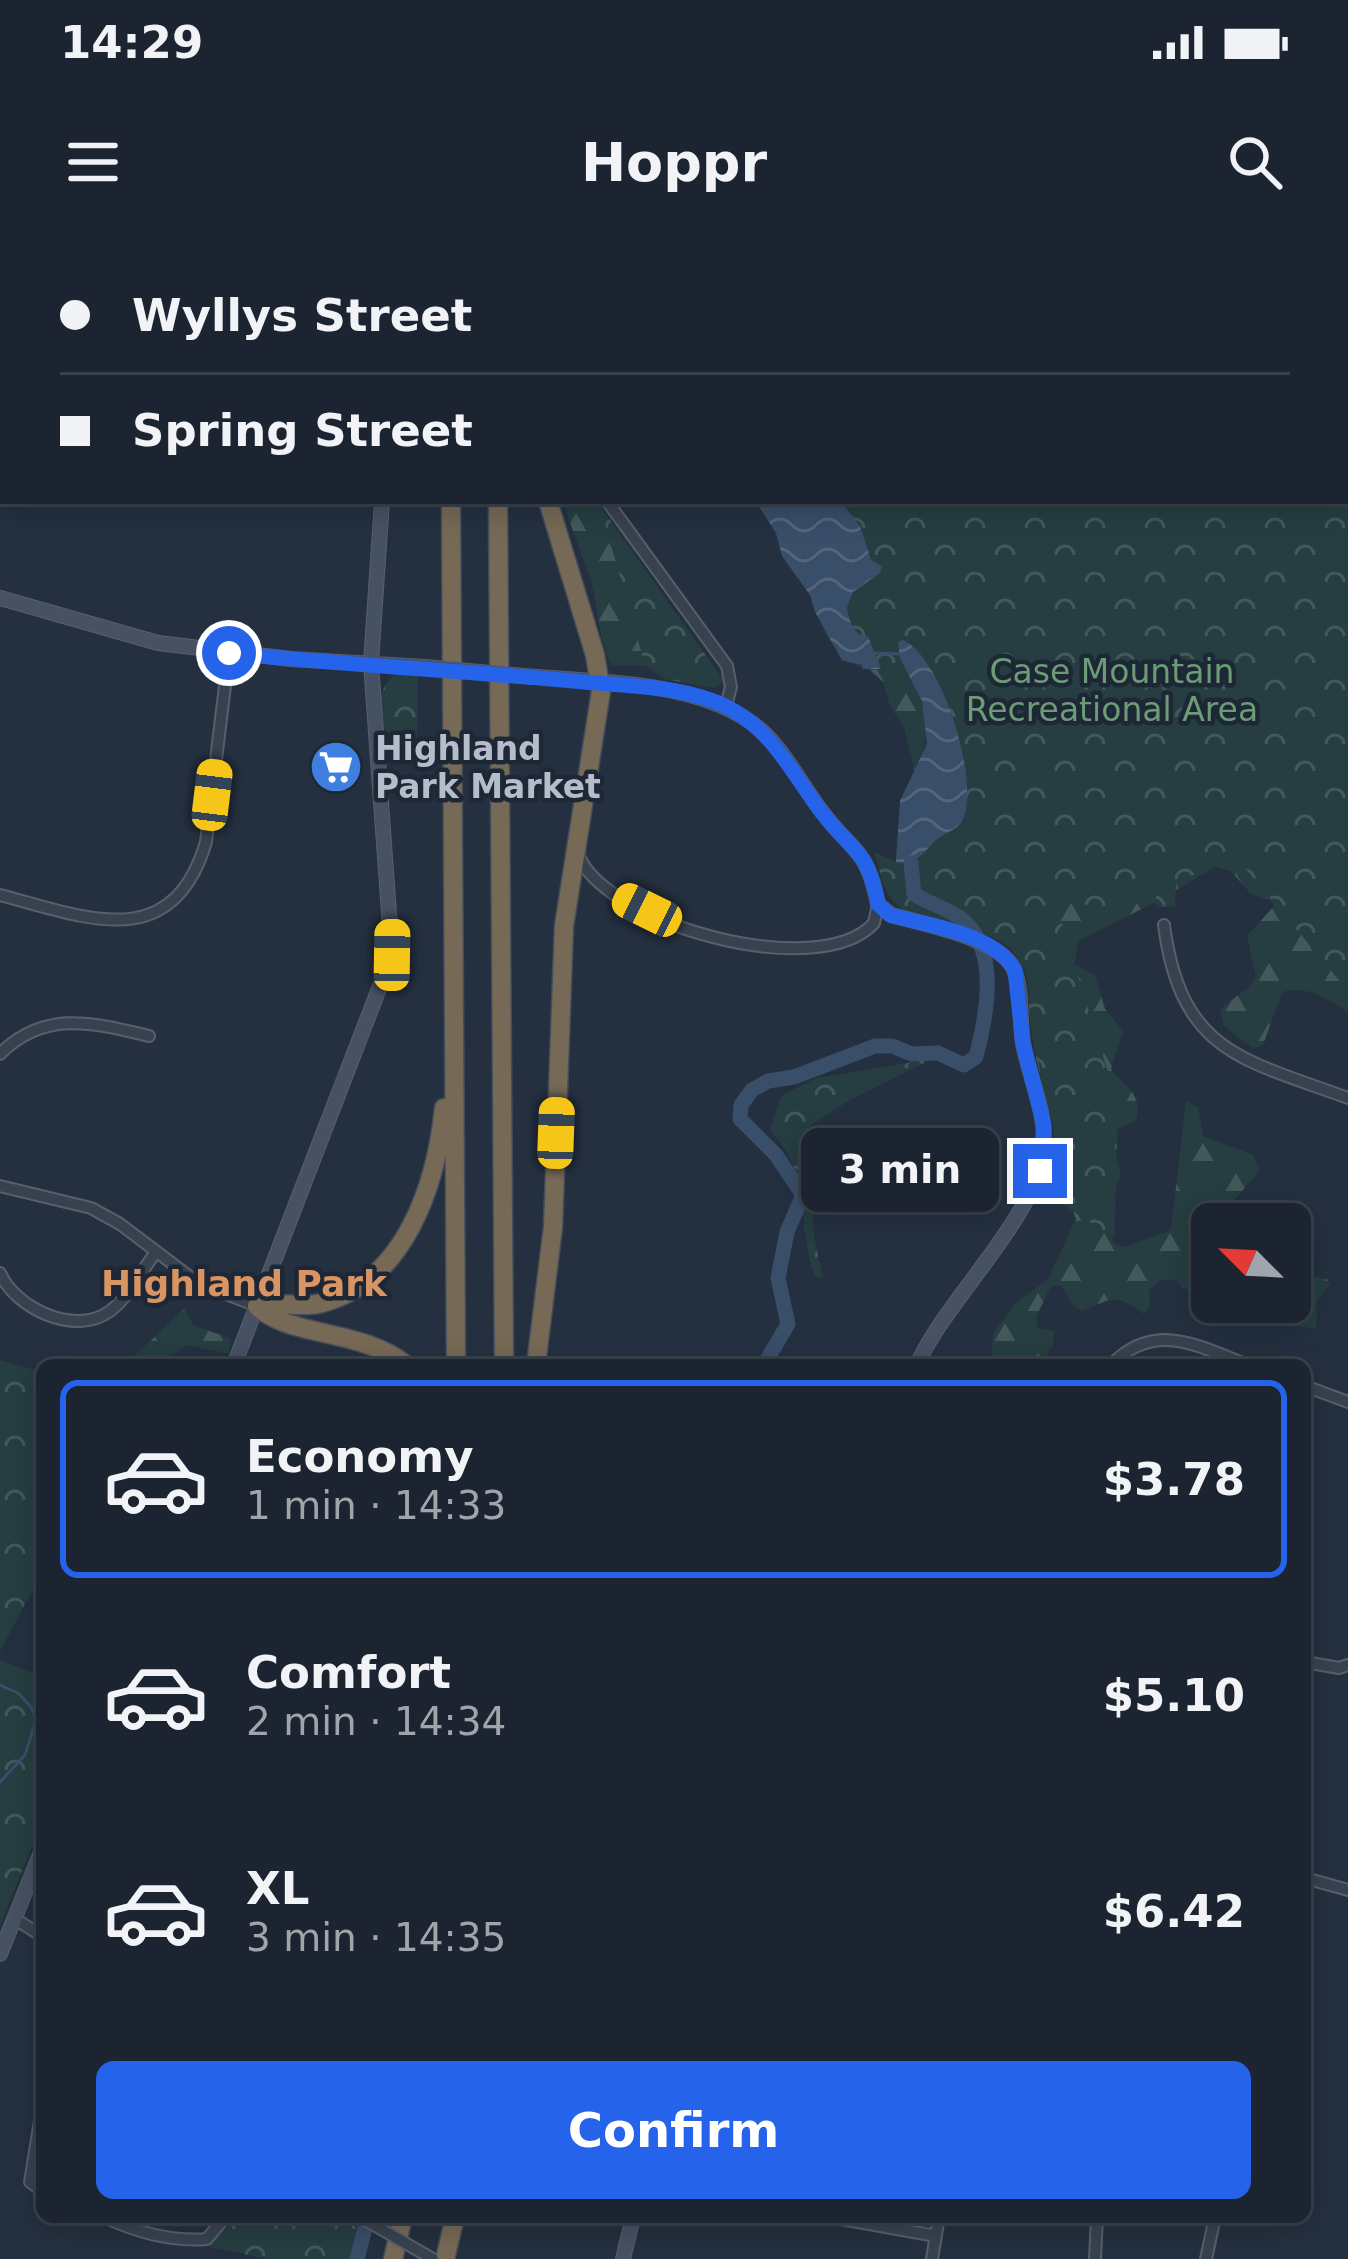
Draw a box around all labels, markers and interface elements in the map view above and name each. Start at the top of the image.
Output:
text: 14:29 [60,16,203,69]
icon: menu [60,129,126,195]
icon: search [1222,129,1288,195]
text: Hoppr [581,131,767,194]
text: Wyllys Street [132,289,472,342]
text: Spring Street [132,404,473,457]
route start [202,626,256,680]
park label: Case Mountain Recreational Area [966,652,1258,729]
place label: Highland Park Market [375,729,601,806]
supermarket icon: Highland Park Market [308,739,364,795]
car [190,757,234,833]
car [607,878,687,942]
car [373,919,411,991]
car [537,1096,575,1170]
callout: 3 min [800,1129,998,1213]
route end [1013,1144,1067,1198]
text: 3 min [839,1147,961,1192]
north arrow [1191,1203,1311,1323]
map controls [1191,1203,1311,1323]
district label: Highland Park [101,1263,388,1304]
icon: car [102,1425,210,1533]
text: Economy [246,1430,474,1483]
text: $3.78 [1103,1453,1245,1506]
text: 1 min · 14:33 [246,1483,506,1528]
icon: car [102,1641,210,1749]
text: Comfort [246,1646,451,1699]
text: $5.10 [1103,1669,1245,1722]
text: 2 min · 14:34 [246,1699,506,1744]
icon: car [102,1857,210,1965]
text: XL [246,1862,309,1915]
text: $6.42 [1103,1885,1245,1938]
text: 3 min · 14:35 [246,1915,506,1960]
button: Confirm [96,2061,1251,2199]

